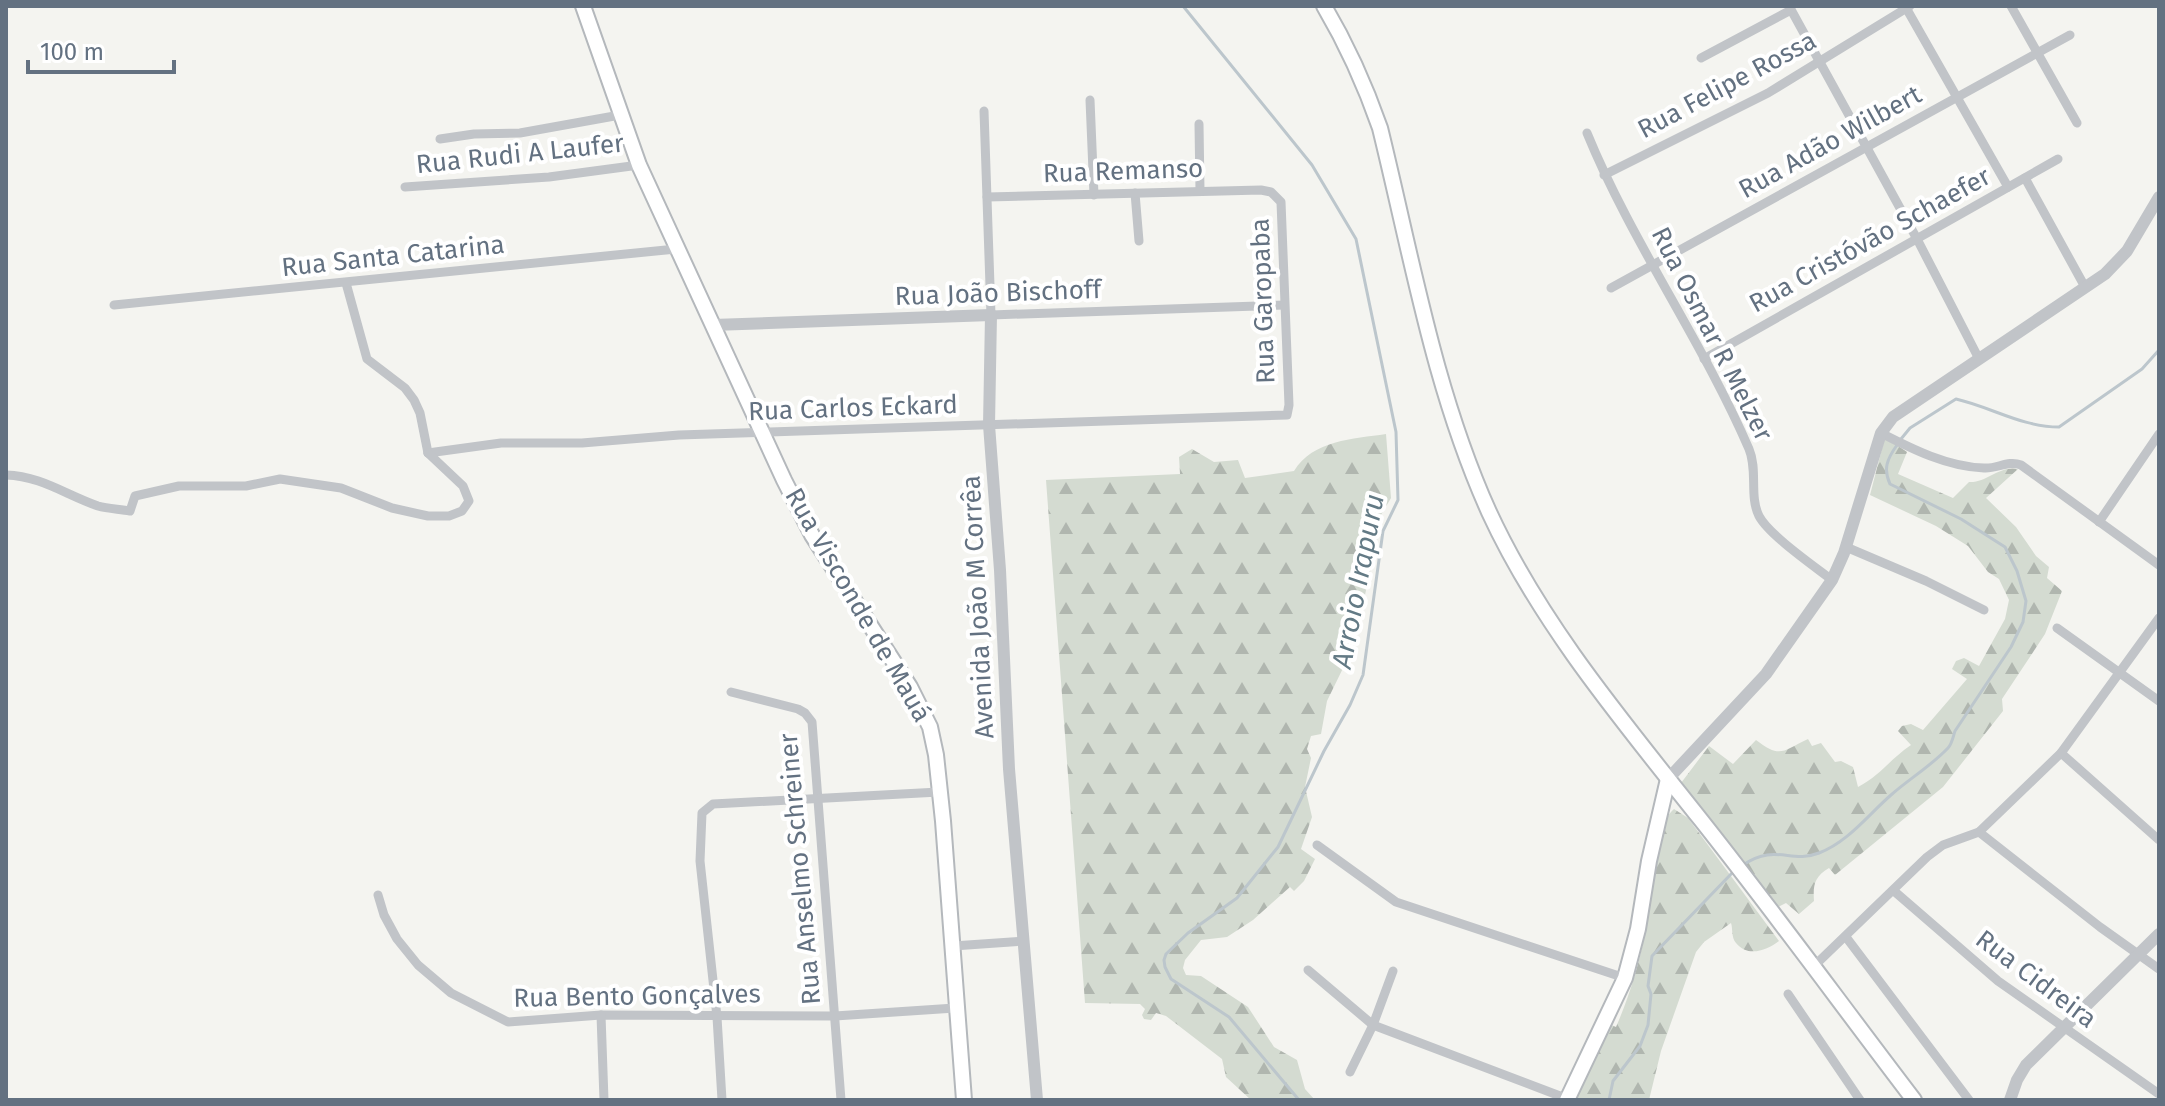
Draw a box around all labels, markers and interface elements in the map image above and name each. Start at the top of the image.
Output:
scale bar [28,24,174,74]
street label: Rua Felipe Rossa [1632,25,1822,145]
text: 100 m [40,38,104,66]
street label: Rua Adão Wilbert [1733,79,1927,205]
street label: Rua Rudi A Laufer [414,128,626,180]
street label: Rua Remanso [1042,153,1204,189]
street label: Rua Cristóvão Schaefer [1744,161,1996,319]
street label: Rua Garopaba [1245,218,1281,384]
street label: Rua Osmar R Melzer [1645,222,1779,446]
street label: Rua Santa Catarina [280,229,506,283]
street label: Rua João Bischoff [894,274,1104,312]
street label: Rua Carlos Eckard [748,389,958,427]
street label: Avenida João M Corrêa [956,475,1000,739]
street label: Rua Visconde de Mauá [778,482,938,728]
water label: Arroio Irapuru [1325,491,1391,672]
street label: Rua Anselmo Schreiner [773,732,827,1006]
street label: Rua Cidreira [1969,923,2103,1035]
street label: Rua Bento Gonçalves [513,978,761,1014]

